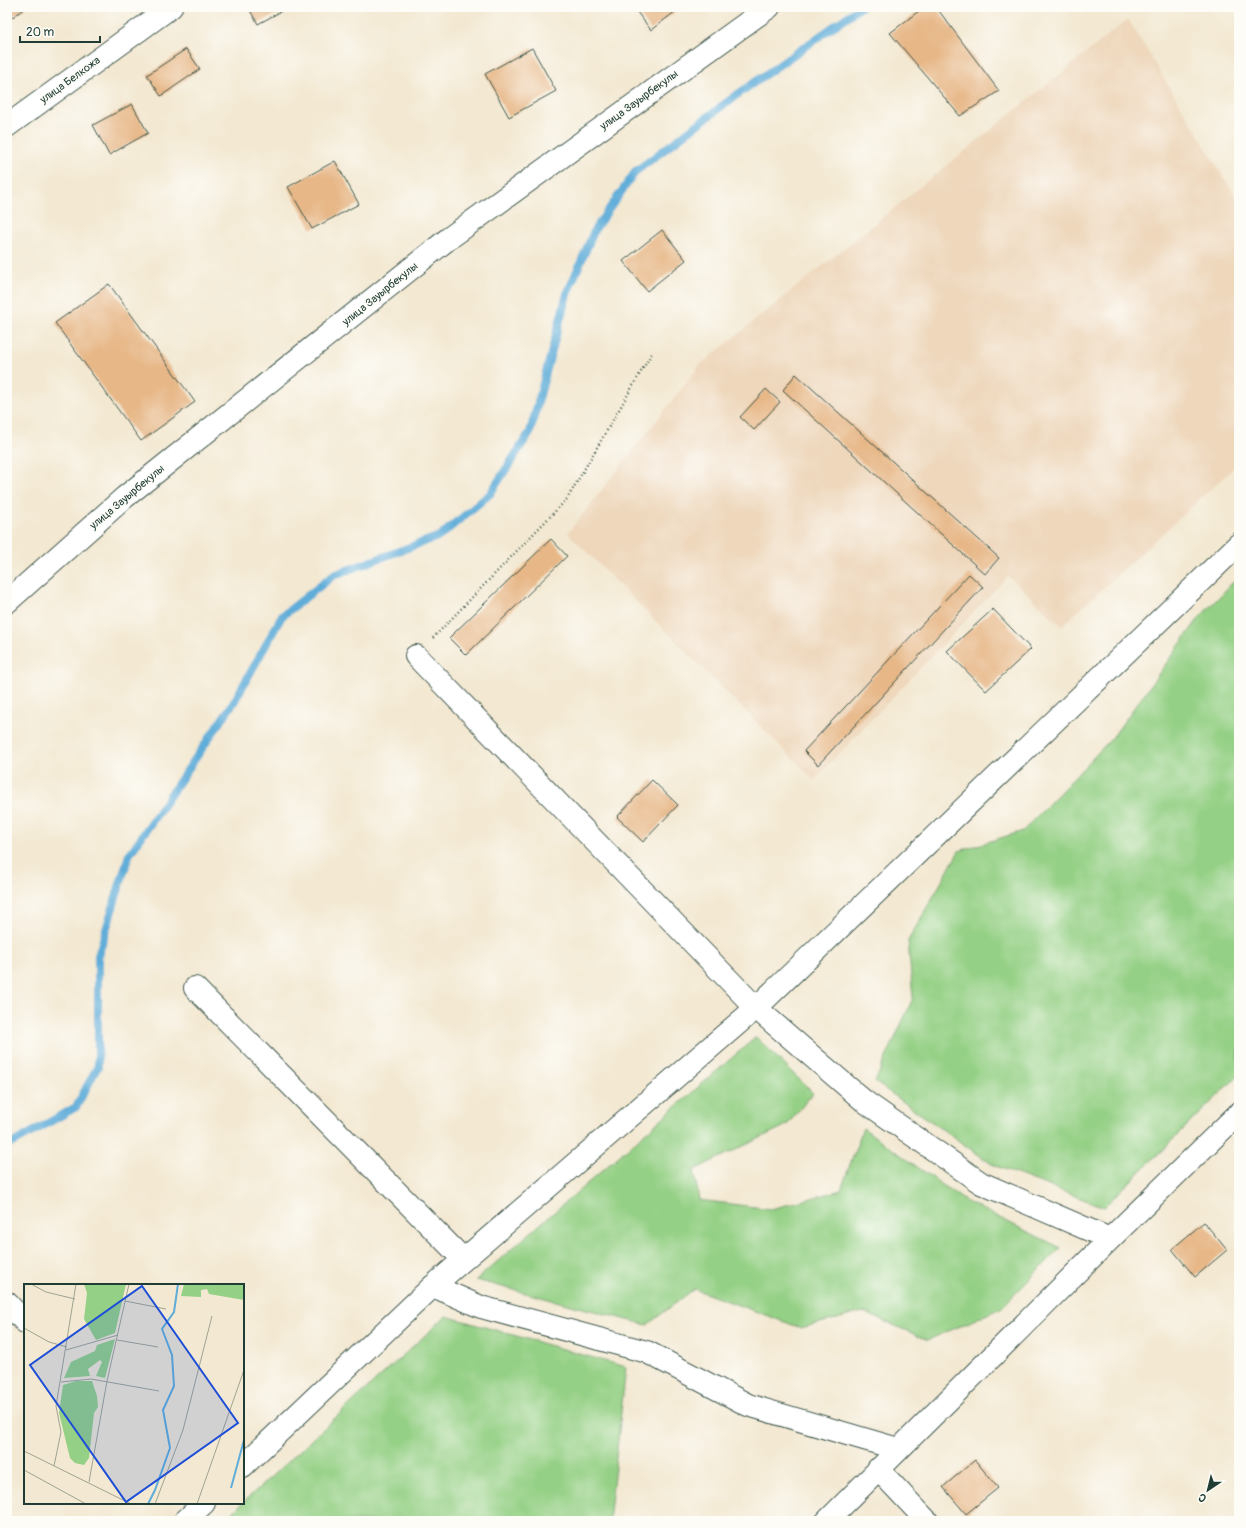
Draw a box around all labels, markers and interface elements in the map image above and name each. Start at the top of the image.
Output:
scale bar [20,18,100,44]
text: 20 m [26,25,55,40]
street label: улица Белкожа [37,54,103,107]
street label: улица Зауырбекулы [597,67,681,133]
street label: улица Зауырбекулы [339,260,420,329]
street label: улица Зауырбекулы [86,462,167,533]
inset map [24,1284,244,1504]
north arrow [1188,1470,1228,1510]
text: С [1196,1490,1209,1505]

